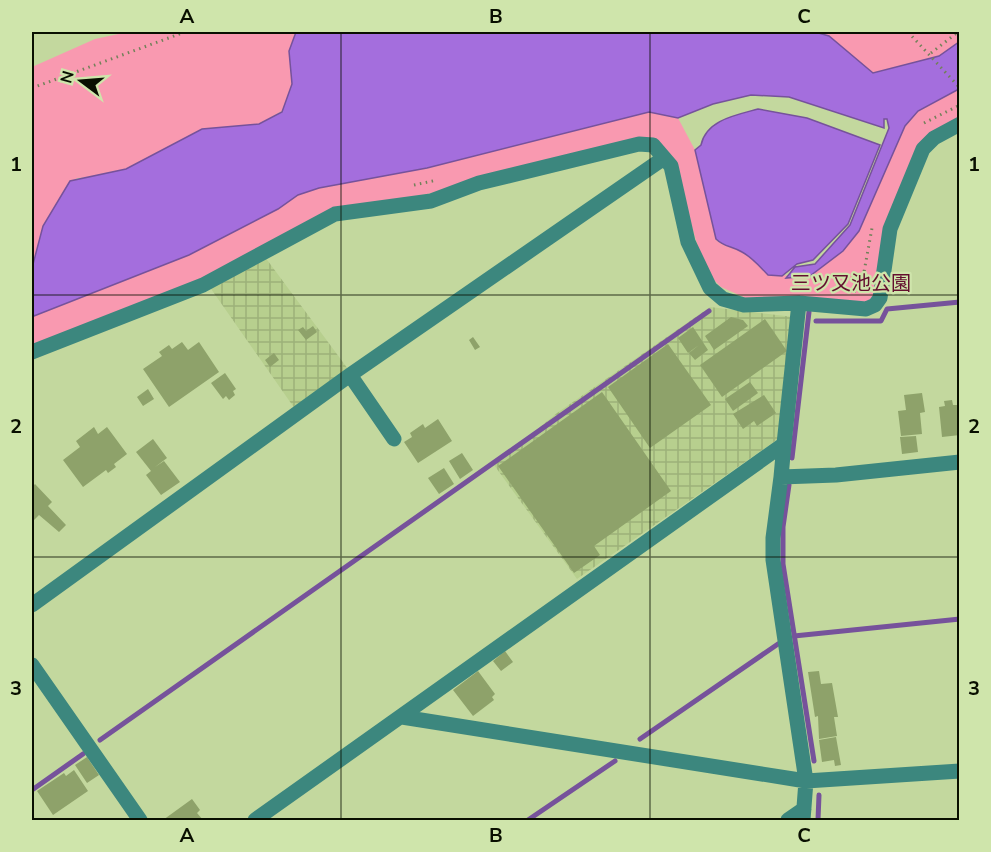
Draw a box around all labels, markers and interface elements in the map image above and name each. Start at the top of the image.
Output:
text: A [180,3,195,30]
text: B [489,3,503,30]
text: C [797,3,811,30]
north arrow [51,51,111,111]
text: N [55,68,80,86]
text: 1 [10,151,22,178]
text: 1 [968,151,980,178]
park label: 三ツ又池公園 [791,270,911,297]
text: 2 [10,413,22,440]
text: 2 [968,413,980,440]
text: 3 [10,675,22,702]
text: 3 [968,675,980,702]
text: A [180,822,195,849]
text: B [489,822,503,849]
text: C [797,822,811,849]

